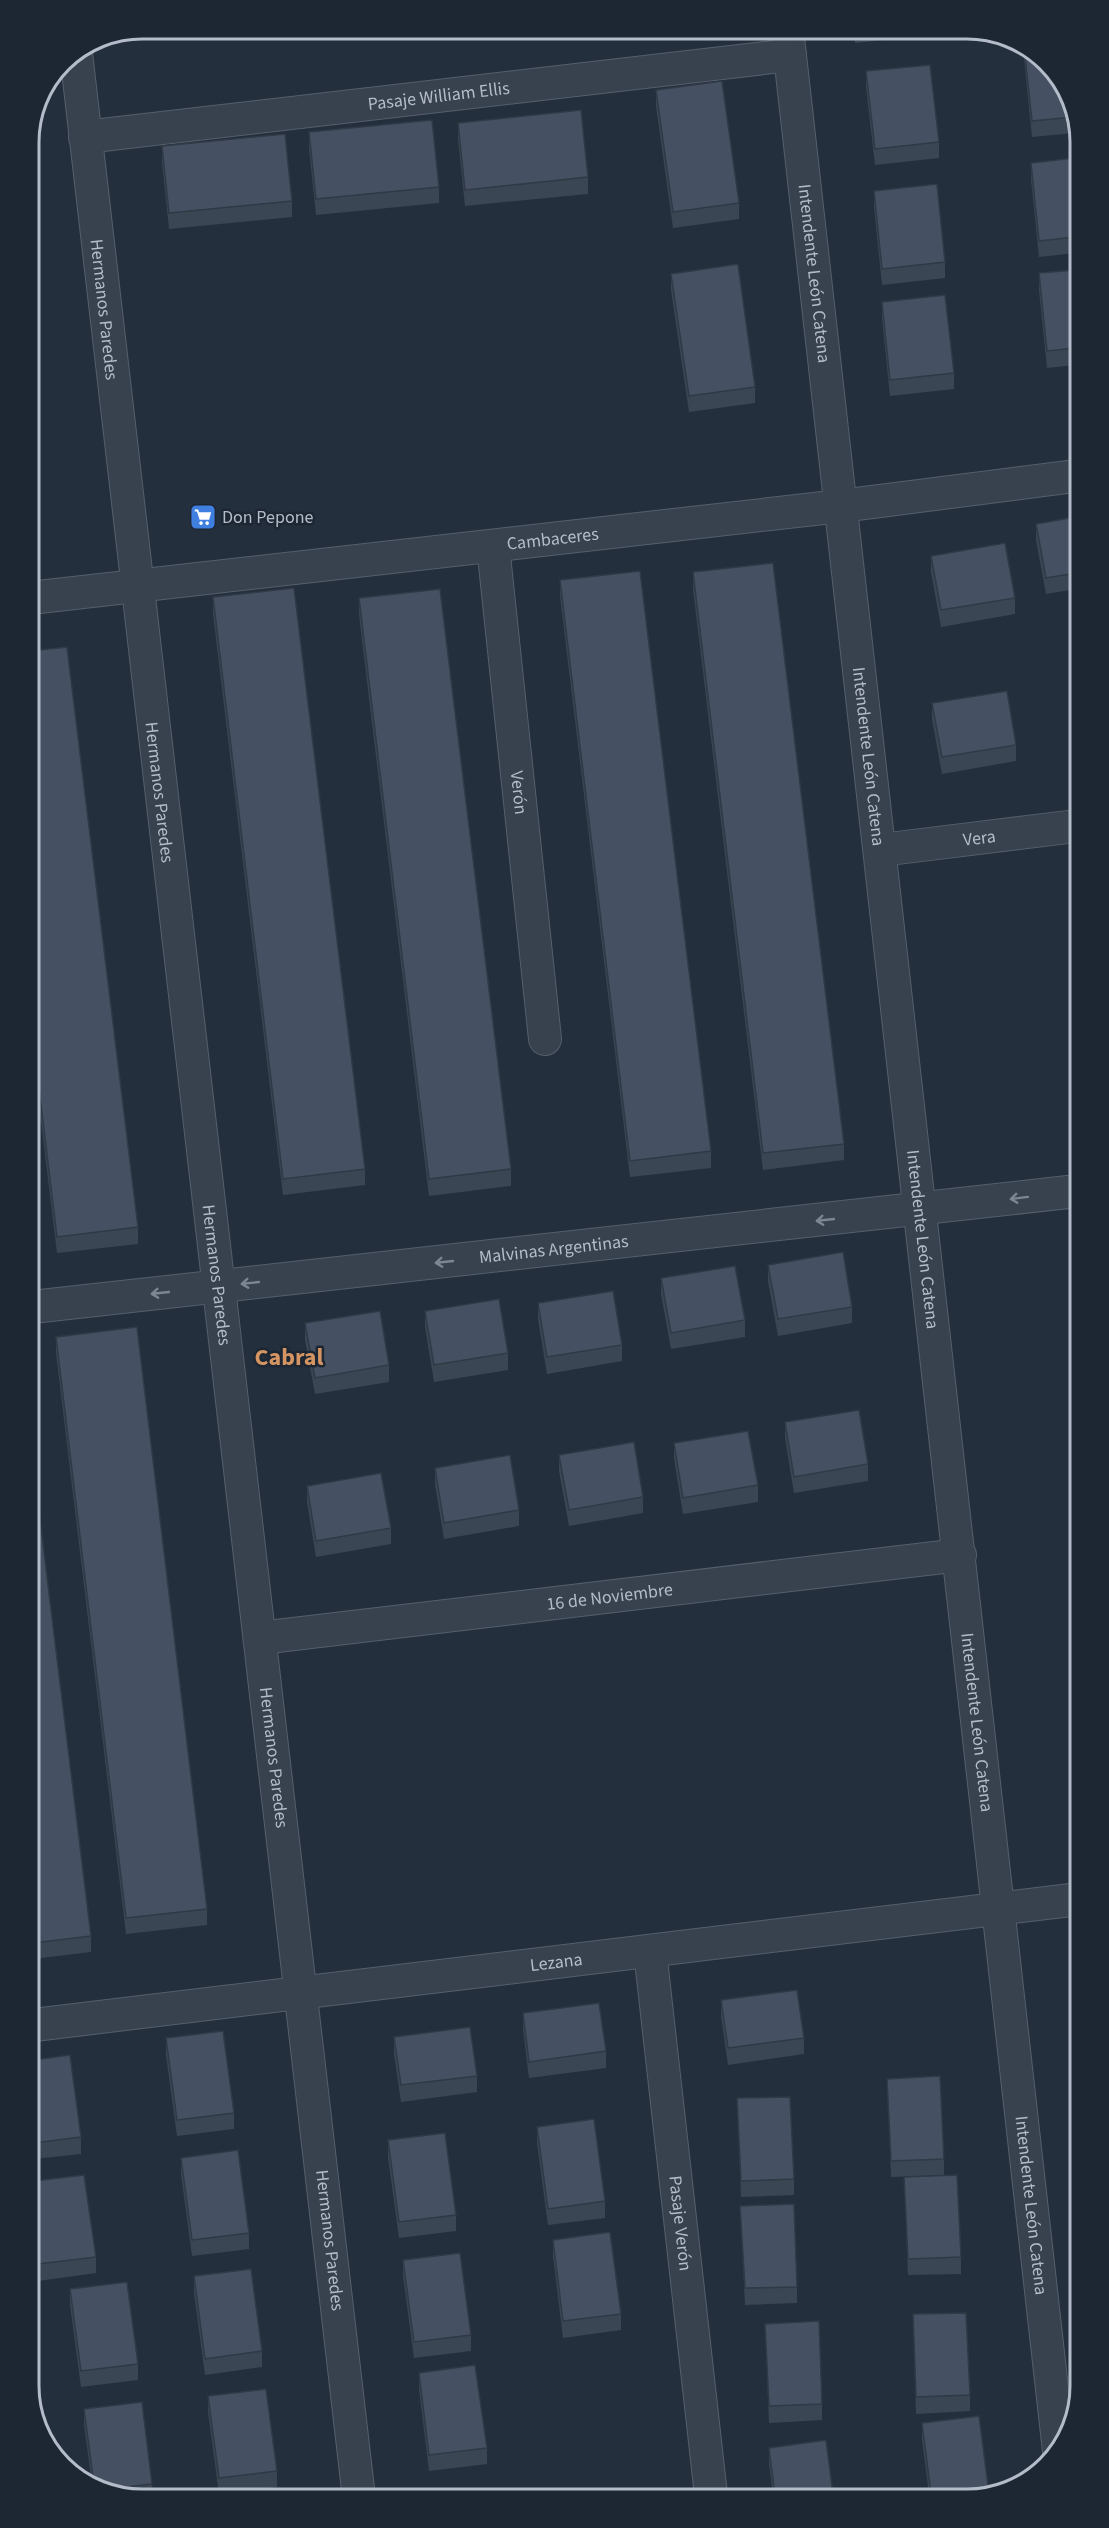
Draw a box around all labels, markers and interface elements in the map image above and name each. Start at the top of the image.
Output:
street label: Pasaje William Ellis [366,75,511,117]
street label: Intendente León Catena [792,183,837,364]
street label: Hermanos Paredes [84,238,125,381]
supermarket icon: Don Pepone [188,502,218,532]
place label: Don Pepone [222,505,314,530]
street label: Cambaceres [505,521,600,556]
street label: Intendente León Catena [846,666,891,847]
street label: Hermanos Paredes [139,720,180,864]
street label: Verón [504,770,534,816]
street label: Vera [961,823,997,852]
street label: Intendente León Catena [900,1149,945,1330]
one-way arrow [1010,1193,1030,1204]
street label: Hermanos Paredes [196,1203,238,1347]
one-way arrow [816,1215,836,1226]
street label: Malvinas Argentinas [478,1228,630,1270]
one-way arrow [434,1257,454,1268]
one-way arrow [240,1278,260,1289]
one-way arrow [150,1288,170,1299]
district label: Cabral [255,1340,324,1375]
street label: 16 de Noviembre [545,1577,674,1616]
street label: Intendente León Catena [955,1632,1000,1813]
street label: Hermanos Paredes [253,1686,295,1829]
street label: Lezana [529,1946,584,1978]
street label: Intendente León Catena [1009,2115,1054,2296]
street label: Hermanos Paredes [310,2168,351,2312]
street label: Pasaje Verón [663,2174,698,2272]

